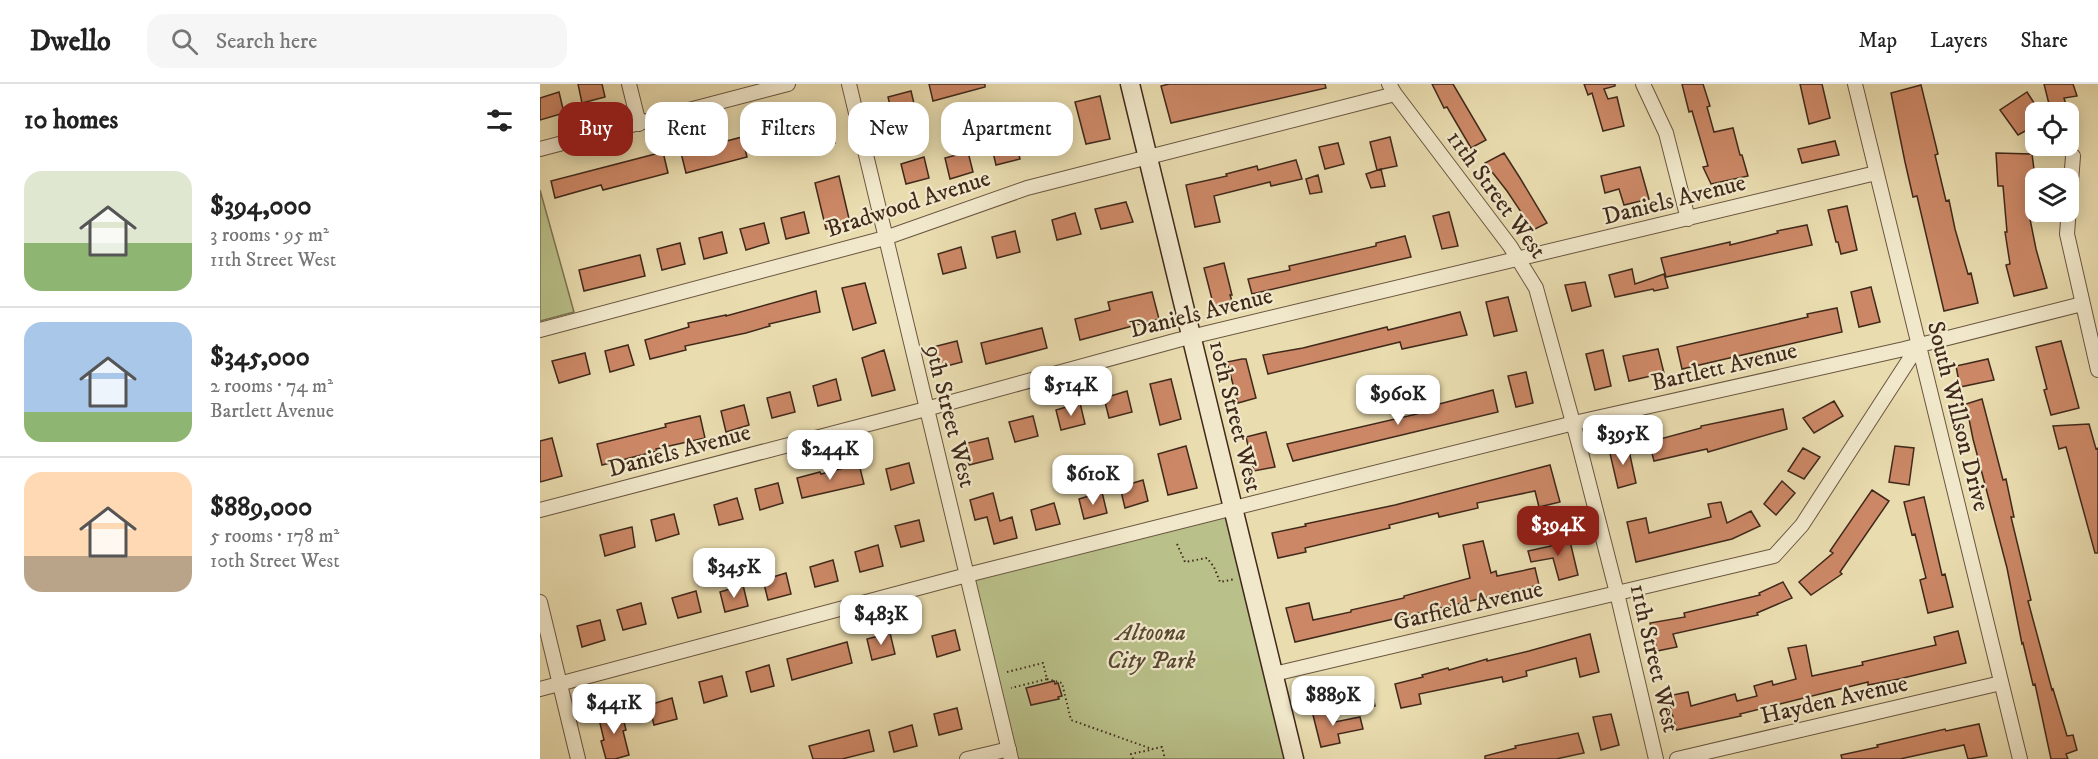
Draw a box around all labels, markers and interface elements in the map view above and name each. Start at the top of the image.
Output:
search box [147,14,567,68]
text: Dwello [30,24,111,59]
icon: search [168,25,201,58]
text: Search here [216,28,317,55]
text: Map [1858,28,1897,54]
text: Layers [1930,28,1988,54]
text: Share [2021,28,2068,54]
chip: Buy [558,102,633,156]
chip: Rent [645,102,728,156]
chip: Filters [740,102,836,156]
chip: New [848,102,929,156]
chip: Apartment [941,102,1073,156]
map controls [2025,102,2079,222]
button: locate [2025,102,2079,156]
text: 10 homes [24,104,118,137]
icon: filters [483,104,516,137]
street label: 11th Street West [1440,125,1553,265]
street label: Bradwood Avenue [822,163,994,245]
street label: Daniels Avenue [1600,168,1749,232]
button: layers [2025,168,2079,222]
text: $394,000 [210,190,311,223]
icon: home [72,195,144,267]
text: 3 rooms · 95 m² [210,223,329,248]
text: 11th Street West [210,248,336,273]
street label: Daniels Avenue [1127,281,1276,345]
street label: South Willson Drive [1920,318,1996,514]
street label: Bartlett Avenue [1648,336,1800,398]
street label: 10th Street West [1202,337,1268,496]
text: $345,000 [210,341,310,374]
street label: 9th Street West [918,341,982,491]
icon: home [72,346,144,418]
pin: $514K [1029,366,1113,417]
text: $514K [1044,373,1098,398]
text: 2 rooms · 74 m² [210,374,333,399]
pin: $960K [1356,375,1440,426]
text: $960K [1370,382,1426,407]
text: Bartlett Avenue [210,399,334,424]
pin: $395K [1581,415,1665,466]
street label: Daniels Avenue [605,418,754,484]
text: $395K [1597,422,1649,447]
pin: $244K [788,430,872,481]
text: $244K [801,437,859,462]
pin: $610K [1051,455,1135,506]
text: $610K [1066,462,1120,487]
text: $889,000 [210,491,312,524]
icon: home [72,496,144,568]
pin: $394K [1516,506,1600,557]
text: $394K [1531,513,1585,538]
text: 5 rooms · 178 m² [210,524,339,549]
pin: $345K [692,548,776,599]
text: 10th Street West [210,549,340,574]
text: $345K [707,555,761,580]
street label: Garfield Avenue [1390,574,1546,638]
street label: 11th Street West [1622,581,1686,736]
pin: $483K [839,595,923,646]
text: $483K [854,602,908,627]
park label: Altoona City Park [1106,618,1196,676]
street label: Hayden Avenue [1758,668,1911,731]
pin: $889K [1291,676,1375,727]
text: $889K [1306,683,1360,708]
pin: $441K [572,684,656,735]
text: $441K [586,691,642,716]

